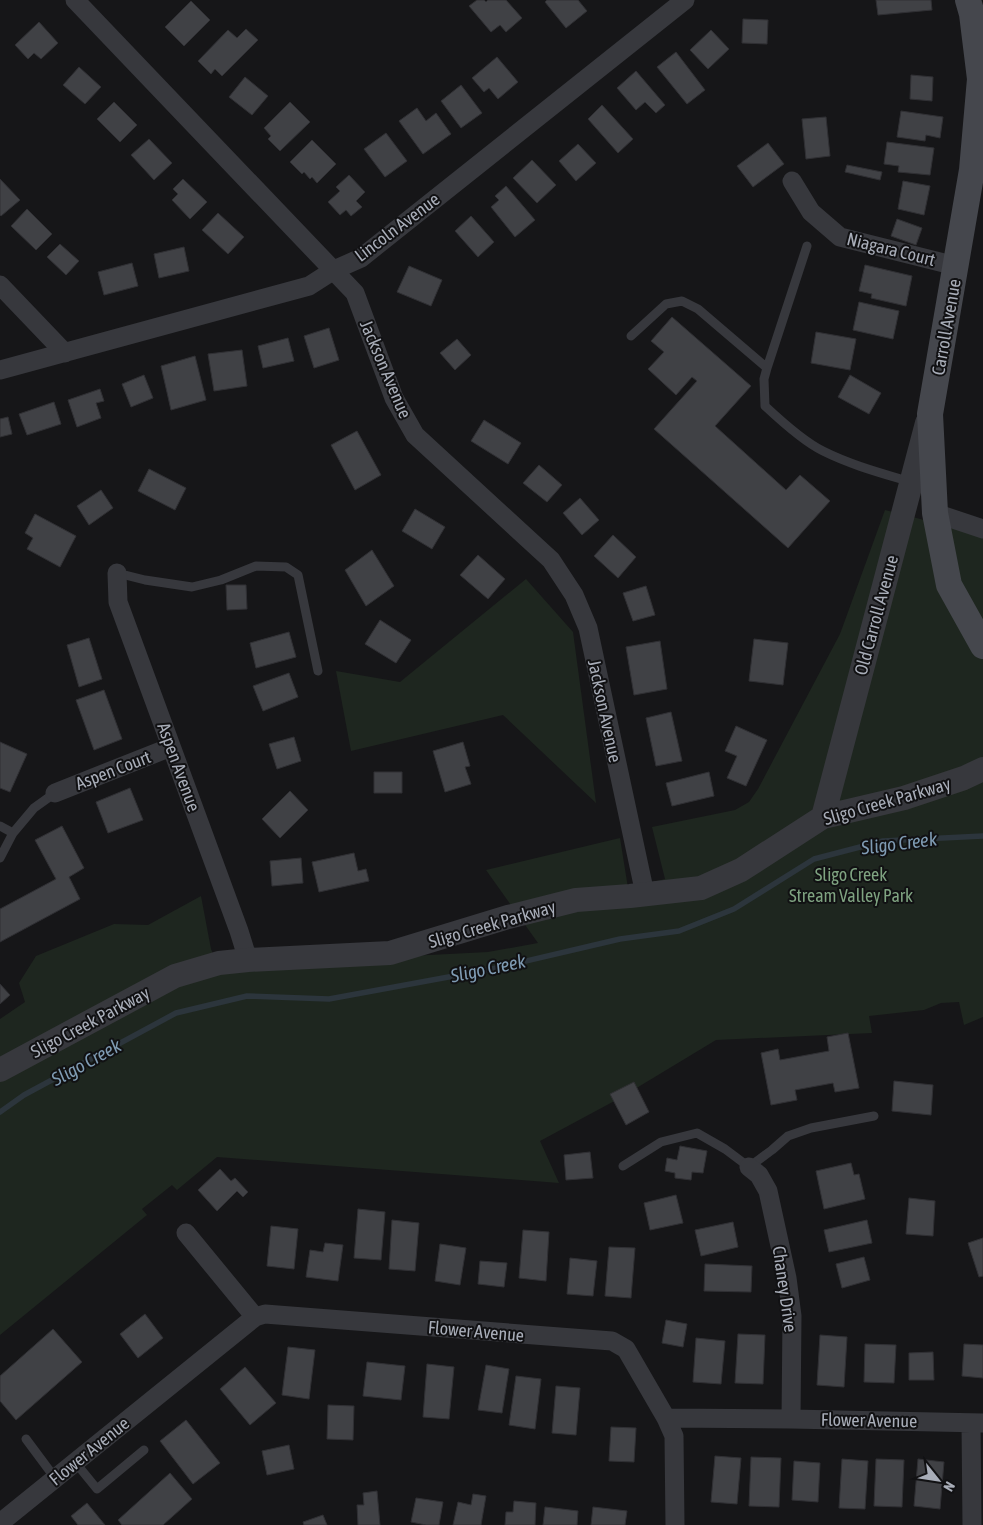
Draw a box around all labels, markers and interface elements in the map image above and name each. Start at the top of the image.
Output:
street label: Lincoln Avenue [350,188,444,266]
street label: Niagara Court [845,228,937,270]
street label: Carroll Avenue [927,277,965,377]
street label: Jackson Avenue [356,317,416,421]
street label: Old Carroll Avenue [850,553,902,677]
street label: Jackson Avenue [584,658,626,764]
street label: Aspen Avenue [153,720,205,814]
street label: Aspen Court [73,746,153,794]
street label: Sligo Creek Parkway [821,773,953,829]
water label: Sligo Creek [859,827,939,859]
park label: Sligo Creek Stream Valley Park [789,864,913,906]
street label: Sligo Creek Parkway [426,896,558,952]
water label: Sligo Creek [447,949,528,987]
street label: Sligo Creek Parkway [27,982,153,1062]
water label: Sligo Creek [47,1034,125,1090]
street label: Chaney Drive [769,1245,801,1333]
street label: Flower Avenue [427,1316,525,1346]
street label: Flower Avenue [821,1409,917,1431]
street label: Flower Avenue [45,1412,133,1490]
north arrow [913,1455,963,1505]
text: N [940,1479,958,1494]

